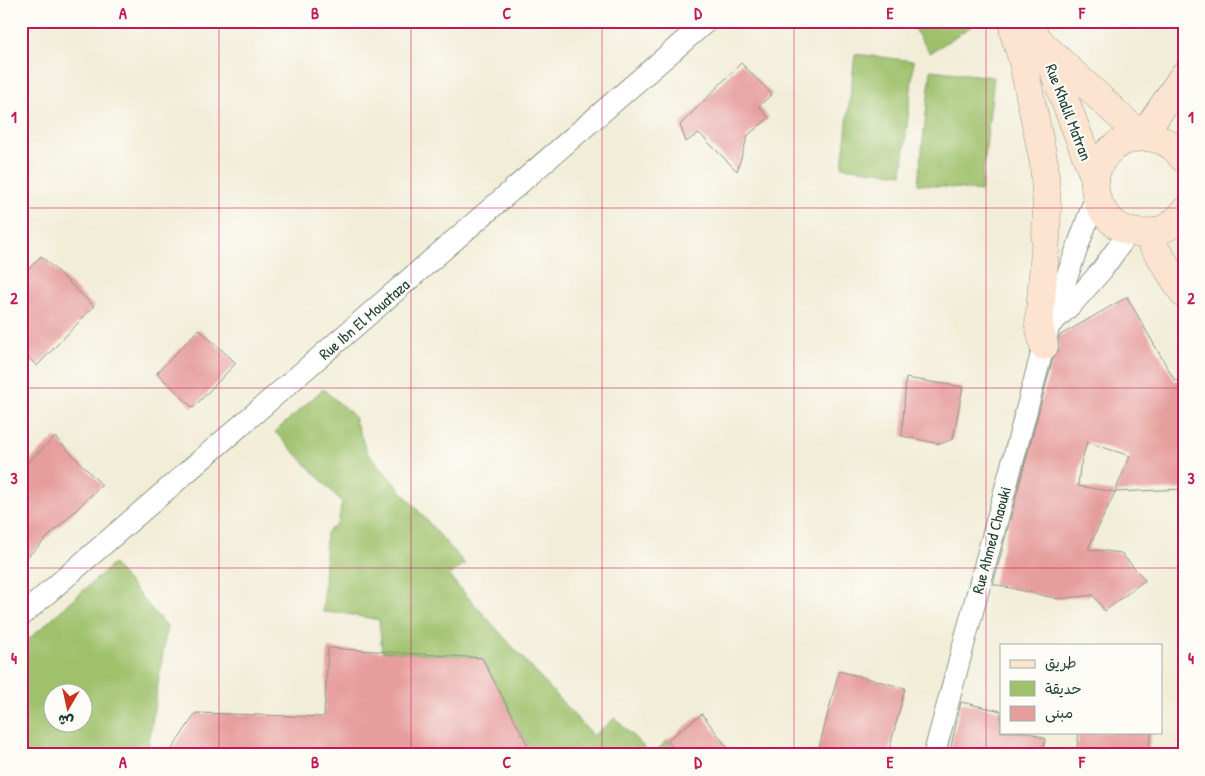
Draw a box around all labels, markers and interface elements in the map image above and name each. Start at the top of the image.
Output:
text: A [119,2,127,24]
text: B [311,2,319,24]
text: C [503,2,512,24]
text: D [694,2,702,24]
text: E [886,2,894,24]
text: F [1078,2,1086,24]
street label: Rue Khalil Matran [1040,61,1098,163]
text: 1 [11,106,17,128]
text: 1 [1188,106,1194,128]
street label: Rue Ibn El Mouataza [314,273,414,365]
text: 2 [10,287,18,309]
text: 2 [1187,287,1195,309]
text: 3 [10,467,18,489]
text: 3 [1187,467,1195,489]
street label: Rue Ahmed Chaouki [966,484,1016,596]
legend [1000,644,1162,734]
text: 4 [11,647,17,669]
text: 4 [1188,647,1194,669]
text: طريق [1045,652,1077,673]
text: حديقة [1045,678,1082,699]
north arrow [42,684,92,734]
text: مبنى [1045,702,1073,723]
text: ش [57,711,75,732]
text: A [119,751,127,773]
text: B [311,751,319,773]
text: C [503,751,512,773]
text: D [694,751,702,773]
text: E [886,751,894,773]
text: F [1078,751,1086,773]

